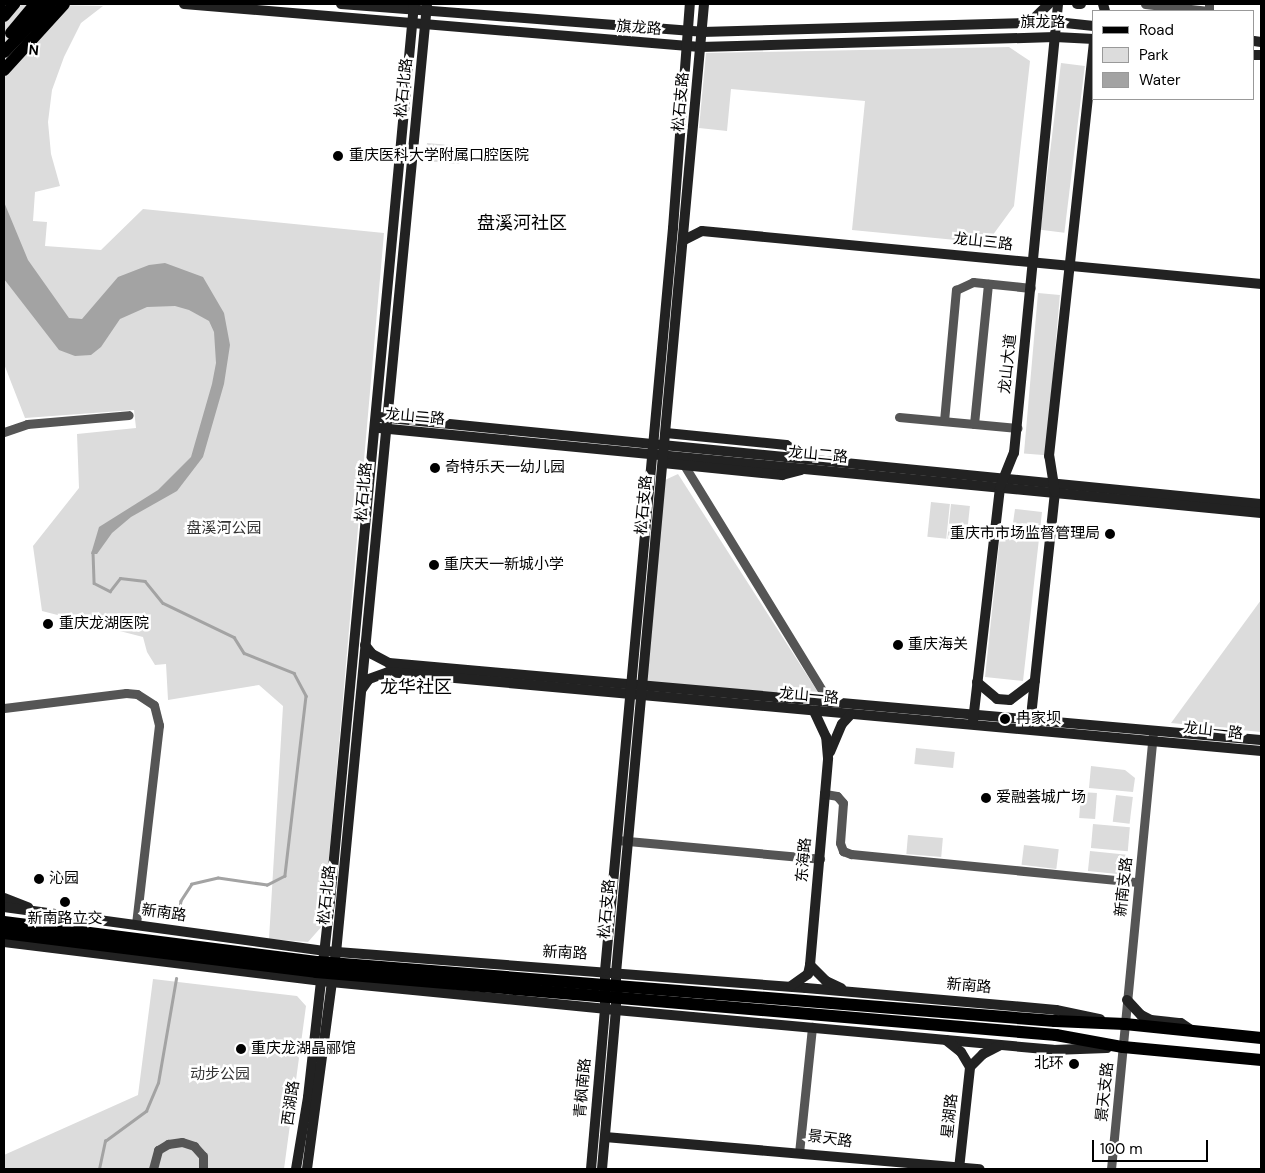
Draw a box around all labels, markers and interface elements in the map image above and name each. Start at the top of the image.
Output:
north arrow [10,10,60,60]
legend [1092,10,1255,100]
street label: 旗龙路 [1021,14,1065,32]
street label: 旗龙路 [616,17,662,39]
text: Road [1139,20,1174,40]
text: N [28,41,40,59]
text: Park [1139,45,1169,65]
street label: 松石北路 [392,57,416,119]
text: Water [1139,70,1180,90]
street label: 松石支路 [669,71,693,133]
place label: 重庆医科大学附属口腔医院 [349,147,529,165]
marker: 重庆医科大学附属口腔医院 [331,149,345,163]
district label: 盘溪河社区 [477,212,567,234]
street label: 龙山三路 [952,230,1014,254]
street label: 龙山大道 [996,333,1020,395]
street label: 龙山二路 [384,405,446,429]
street label: 龙山二路 [787,443,849,467]
place label: 奇特乐天一幼儿园 [445,459,565,477]
street label: 松石北路 [352,461,376,523]
marker: 奇特乐天一幼儿园 [429,462,441,474]
street label: 松石支路 [632,474,656,536]
park label: 盘溪河公园 [187,520,261,538]
place label: 重庆市市场监督管理局 [950,525,1100,543]
marker: 重庆市市场监督管理局 [1104,528,1116,540]
place label: 重庆天一新城小学 [444,556,564,574]
marker: 重庆天一新城小学 [428,559,440,571]
place label: 重庆龙湖医院 [59,615,149,633]
marker: 重庆龙湖医院 [41,617,55,631]
place label: 重庆海关 [908,636,968,654]
marker: 重庆海关 [892,639,904,651]
district label: 龙华社区 [380,676,452,698]
street label: 龙山一路 [778,684,840,708]
place label: 冉家坝 [1016,710,1061,728]
marker: 冉家坝 [998,712,1012,726]
street label: 龙山一路 [1182,719,1244,743]
place label: 爱融荟城广场 [996,789,1086,807]
marker: 爱融荟城广场 [980,792,992,804]
street label: 东海路 [793,837,815,883]
street label: 新南支路 [1112,856,1136,918]
street label: 松石北路 [315,864,339,926]
place label: 沁园 [49,870,79,888]
marker: 沁园 [33,873,45,885]
street label: 松石支路 [595,878,619,940]
marker: 新南路立交 [59,896,71,908]
street label: 新南路 [140,901,188,925]
place label: 新南路立交 [28,910,102,928]
street label: 新南路 [542,943,588,963]
street label: 新南路 [946,975,992,997]
place label: 重庆龙湖晶郦馆 [251,1040,356,1058]
marker: 重庆龙湖晶郦馆 [235,1043,247,1055]
place label: 北环 [1034,1055,1064,1073]
street label: 青枫南路 [571,1057,595,1119]
marker: 北环 [1068,1058,1080,1070]
street label: 景天支路 [1093,1061,1117,1123]
park label: 动步公园 [190,1066,250,1084]
street label: 西湖路 [279,1079,303,1127]
street label: 星湖路 [939,1093,961,1139]
street label: 景天路 [806,1127,854,1151]
scale bar [1095,1130,1211,1162]
text: 100 m [1100,1139,1143,1159]

